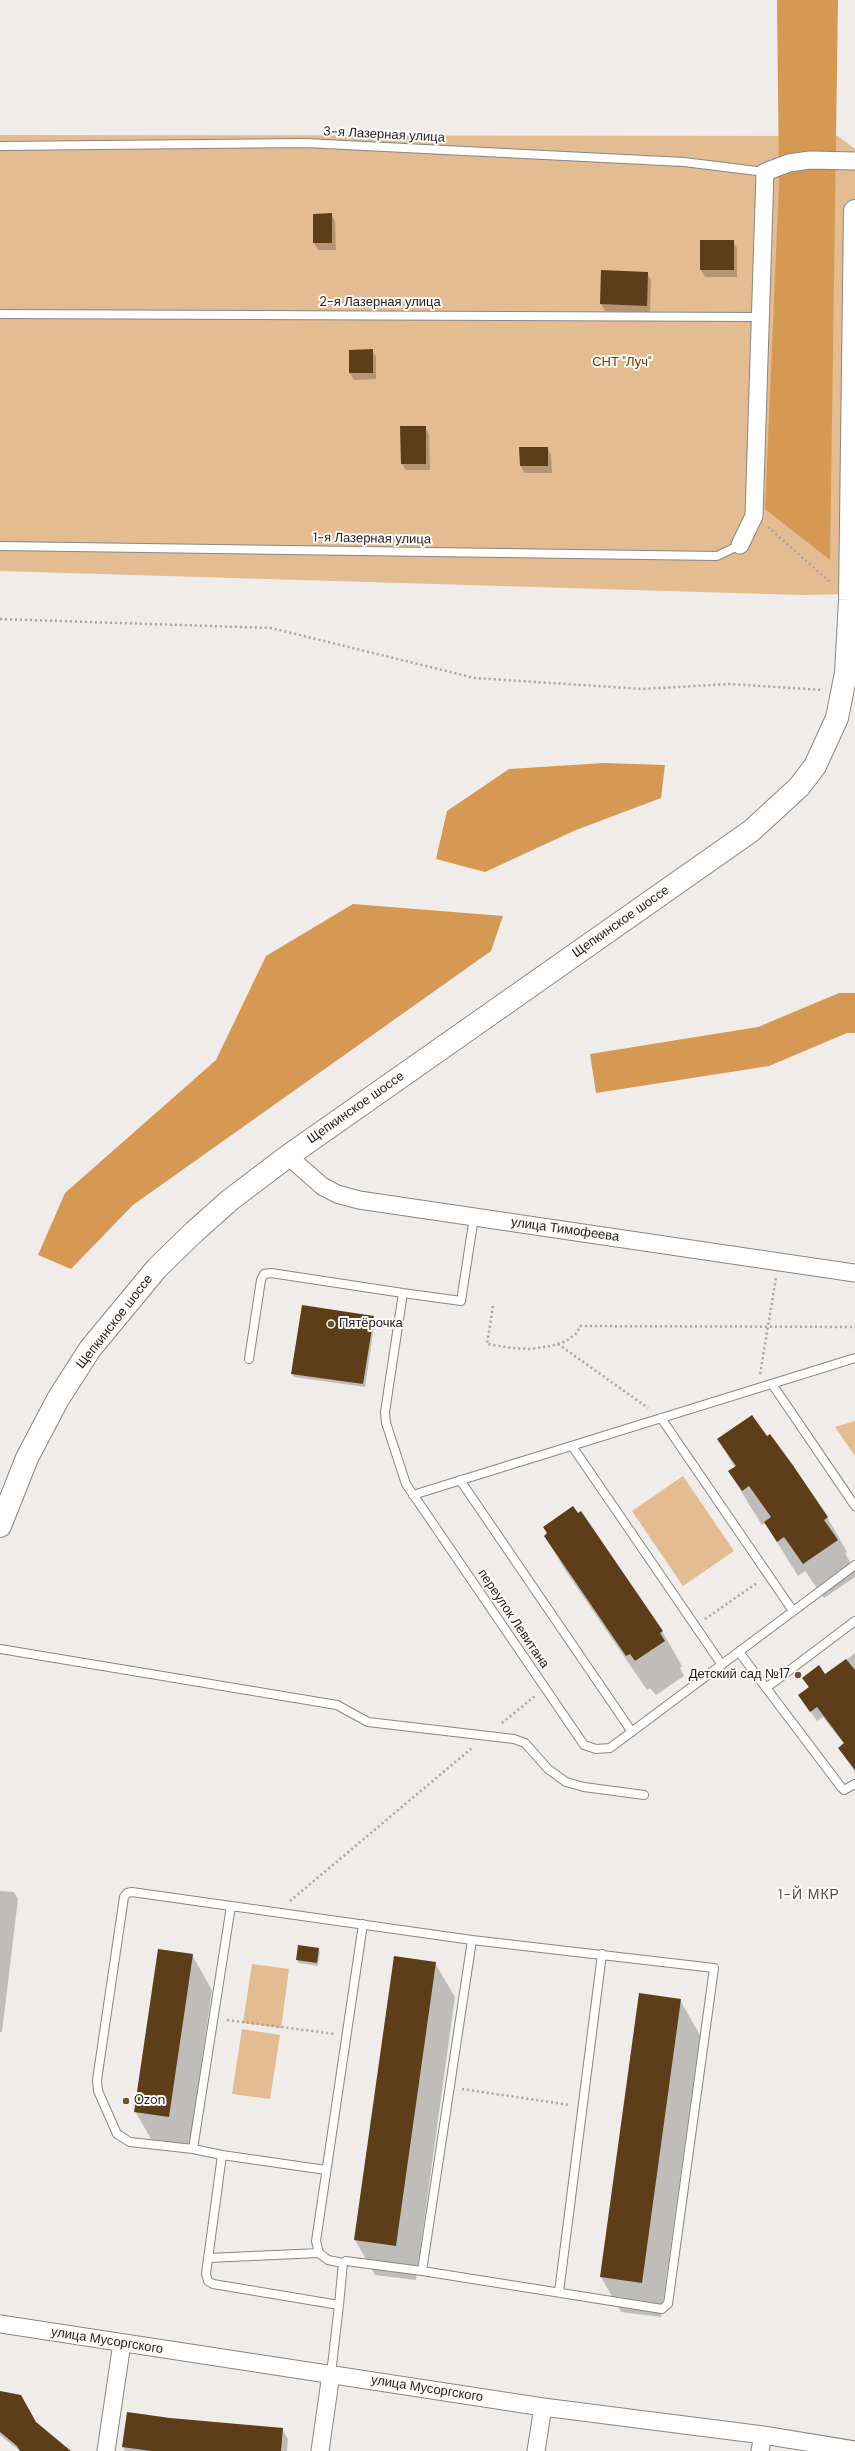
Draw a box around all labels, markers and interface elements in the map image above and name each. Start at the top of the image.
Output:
street label: 3-я Лазерная улица [323,124,445,146]
street label: 2-я Лазерная улица [319,295,441,311]
park label: СНТ "Луч" [592,355,652,371]
street label: 1-я Лазерная улица [313,530,431,548]
street label: Щепкинское шоссе [570,883,672,961]
street label: Щепкинское шоссе [305,1069,407,1147]
street label: улица Тимофеева [510,1215,620,1245]
street label: Щепкинское шоссе [74,1272,156,1372]
place label: Пятёрочка [339,1316,403,1332]
marker: Пятёрочка [326,1319,336,1329]
street label: переулок Левитана [474,1566,552,1672]
place label: Детский сад №17 [689,1667,790,1683]
marker: Детский сад №17 [793,1670,803,1680]
district label: 1-Й МКР [778,1887,840,1903]
place label: Ozon [134,2093,165,2109]
marker: Ozon [121,2096,131,2106]
street label: улица Мусоргского [50,2324,164,2358]
street label: улица Мусоргского [370,2372,484,2406]

